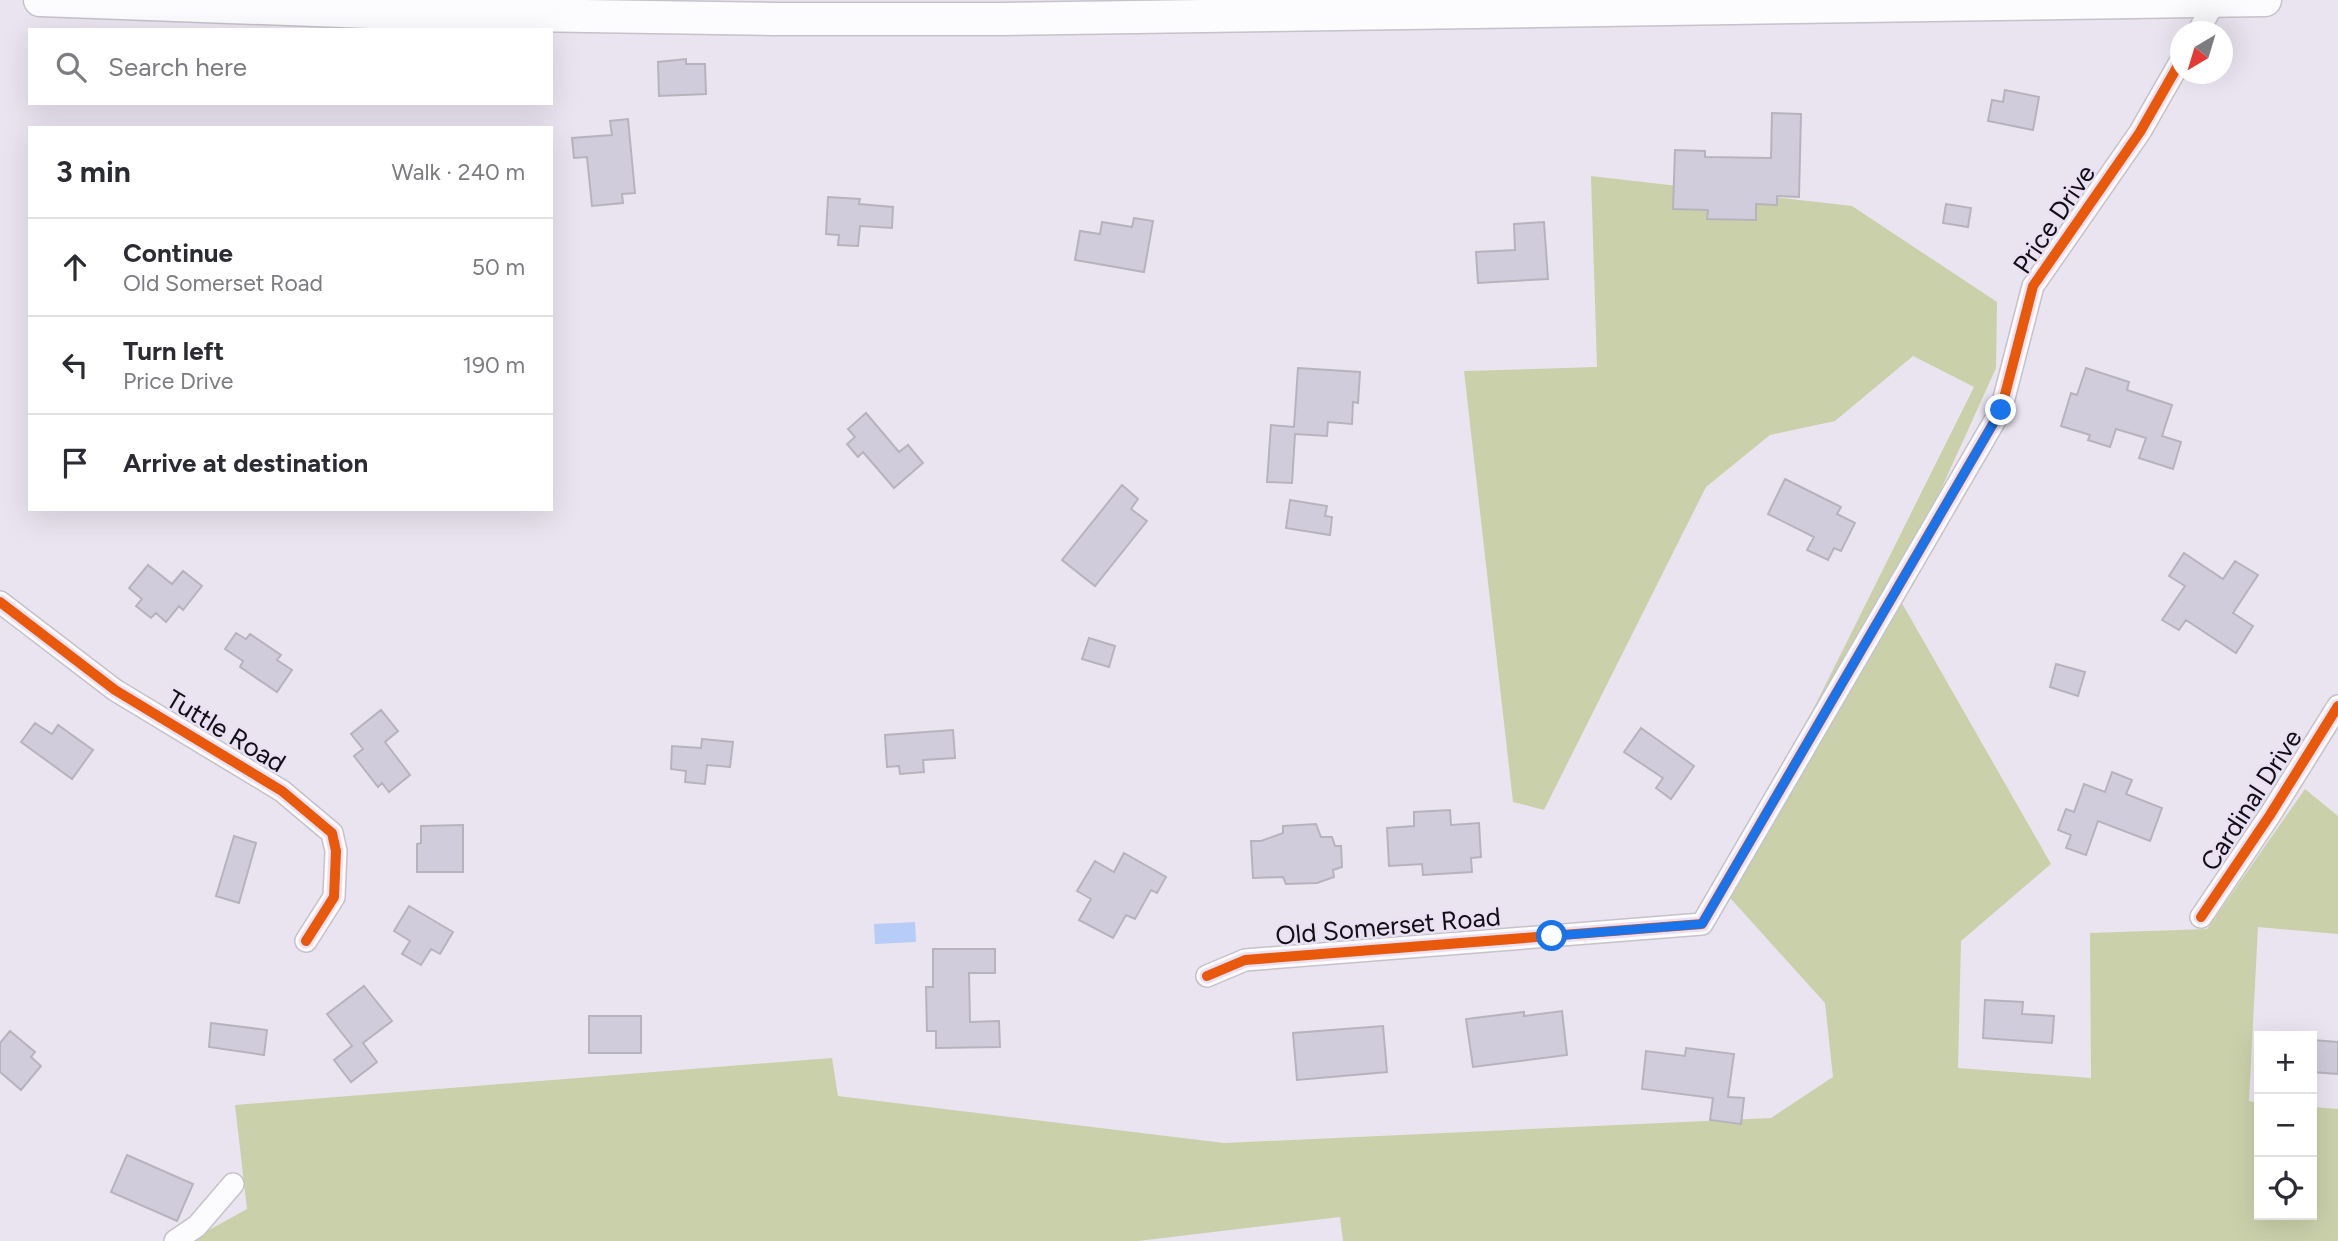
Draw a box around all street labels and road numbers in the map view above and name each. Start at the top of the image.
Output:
street label: Price Drive [2006,158,2102,280]
street label: Tuttle Road [161,683,291,779]
street label: Cardinal Drive [2193,723,2309,877]
street label: Old Somerset Road [1274,900,1502,952]

